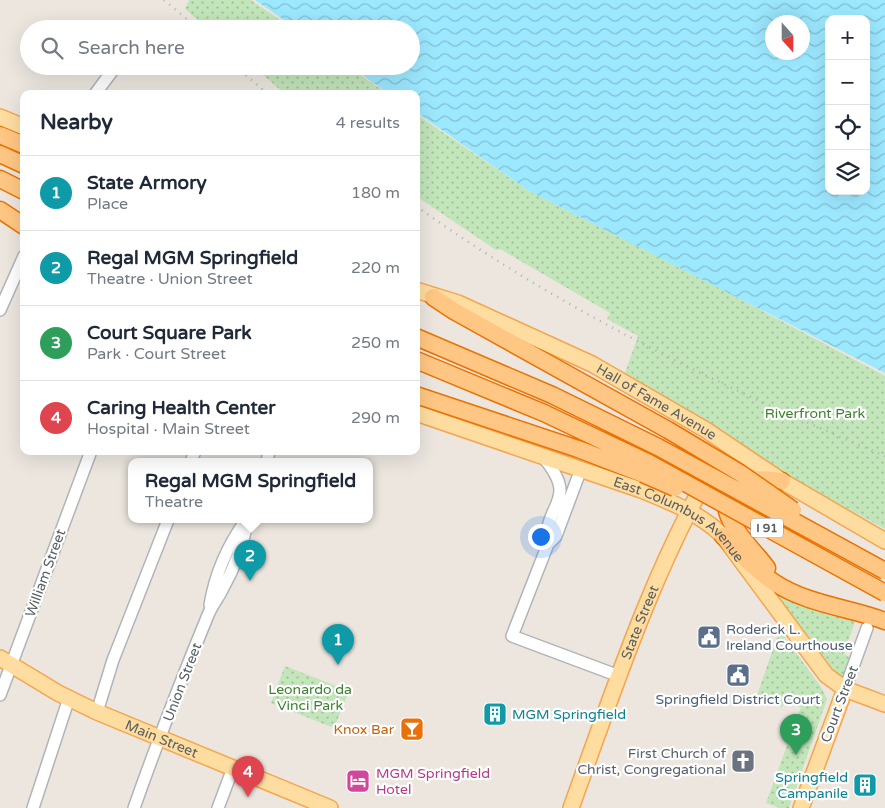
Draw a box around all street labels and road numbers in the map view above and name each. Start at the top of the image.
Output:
street label: Hall of Fame Avenue [593,360,720,444]
street label: East Columbus Avenue [611,473,747,566]
road number: I 91 [751,518,783,538]
street label: William Street [22,526,69,619]
street label: State Street [618,582,663,662]
street label: Union Street [160,640,206,724]
street label: Court Street [817,663,862,745]
street label: Main Street [123,717,201,762]

